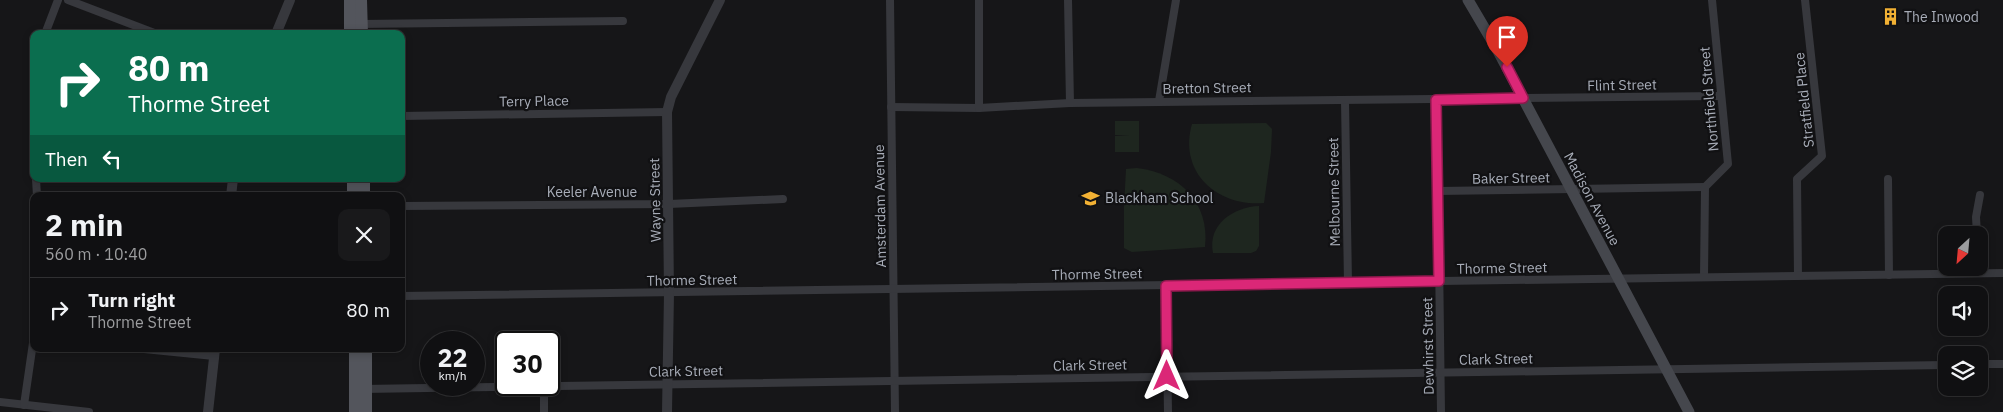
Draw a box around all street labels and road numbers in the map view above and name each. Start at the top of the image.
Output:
street label: Northfield Street [1695,46,1723,152]
street label: Stratfield Place [1790,51,1818,149]
street label: Flint Street [1587,75,1657,95]
street label: Bretton Street [1162,78,1252,98]
street label: Terry Place [499,91,569,111]
street label: Melbourne Street [1324,137,1344,247]
street label: Amsterdam Avenue [870,144,890,268]
street label: Madison Avenue [1560,149,1624,249]
street label: Wayne Street [645,158,665,242]
street label: Baker Street [1472,168,1550,188]
street label: Keeler Avenue [547,183,638,201]
street label: Thorme Street [1457,258,1548,278]
street label: Thorme Street [1052,264,1143,284]
street label: Thorme Street [647,270,738,290]
street label: Dewhirst Street [1418,297,1438,395]
street label: Clark Street [1459,349,1533,369]
street label: Clark Street [1053,355,1127,375]
street label: Clark Street [649,361,723,381]

